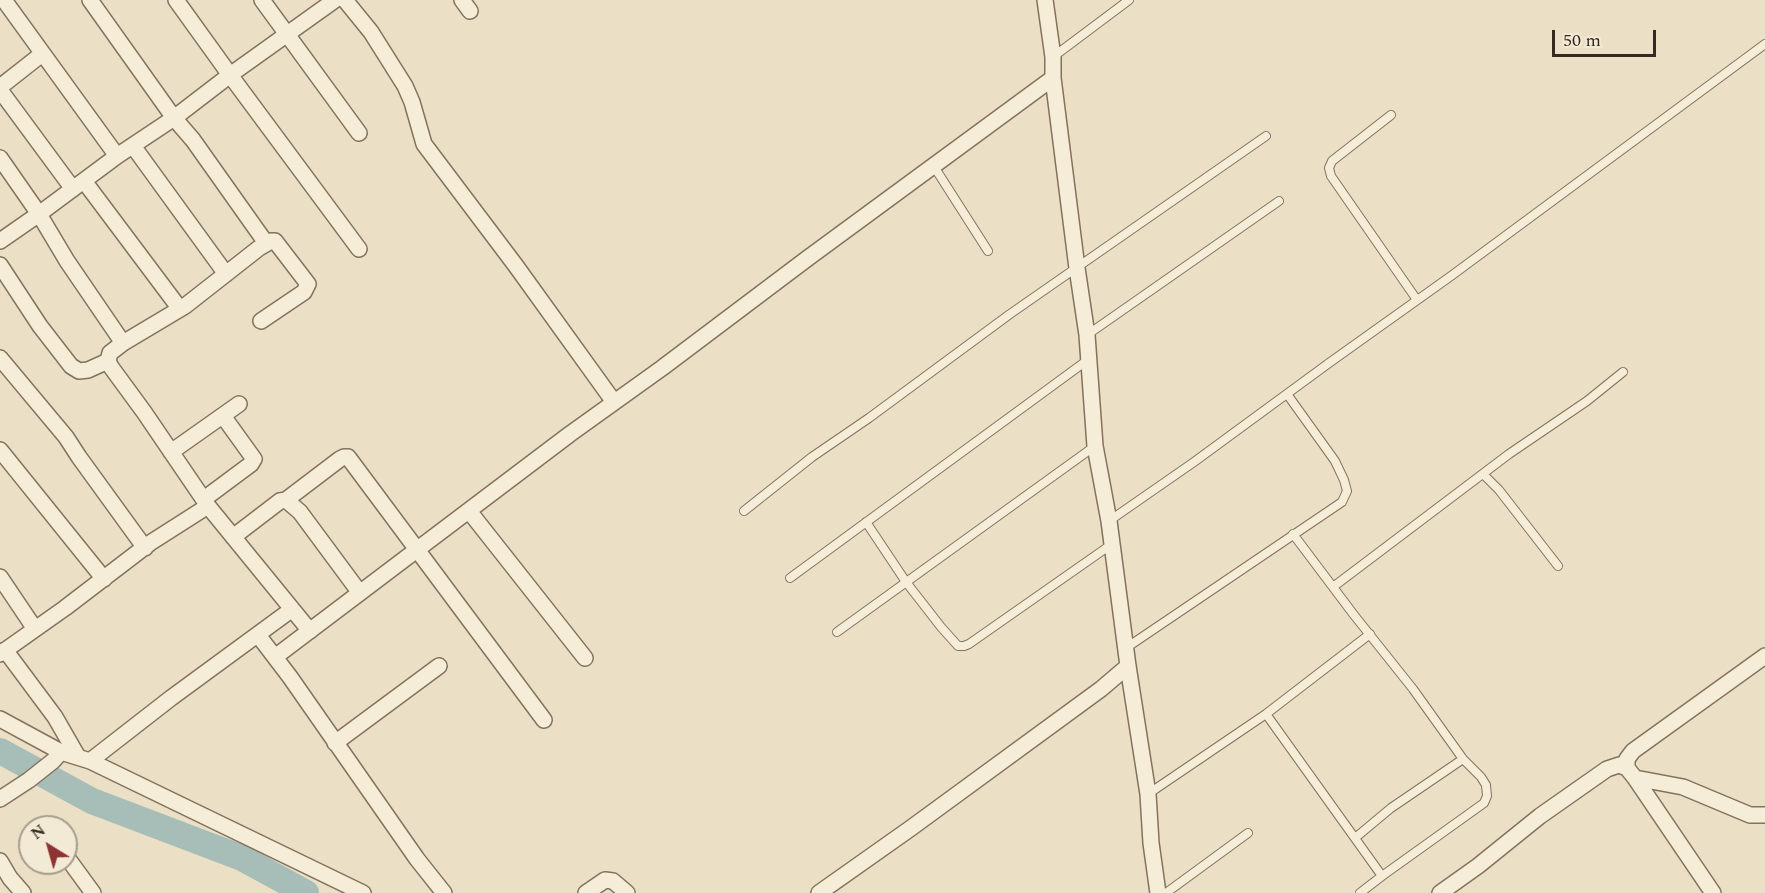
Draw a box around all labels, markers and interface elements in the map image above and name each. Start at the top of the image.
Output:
scale bar [1555,18,1658,56]
text: 50 m [1563,27,1601,54]
north arrow [18,815,78,875]
text: N [26,819,51,846]

